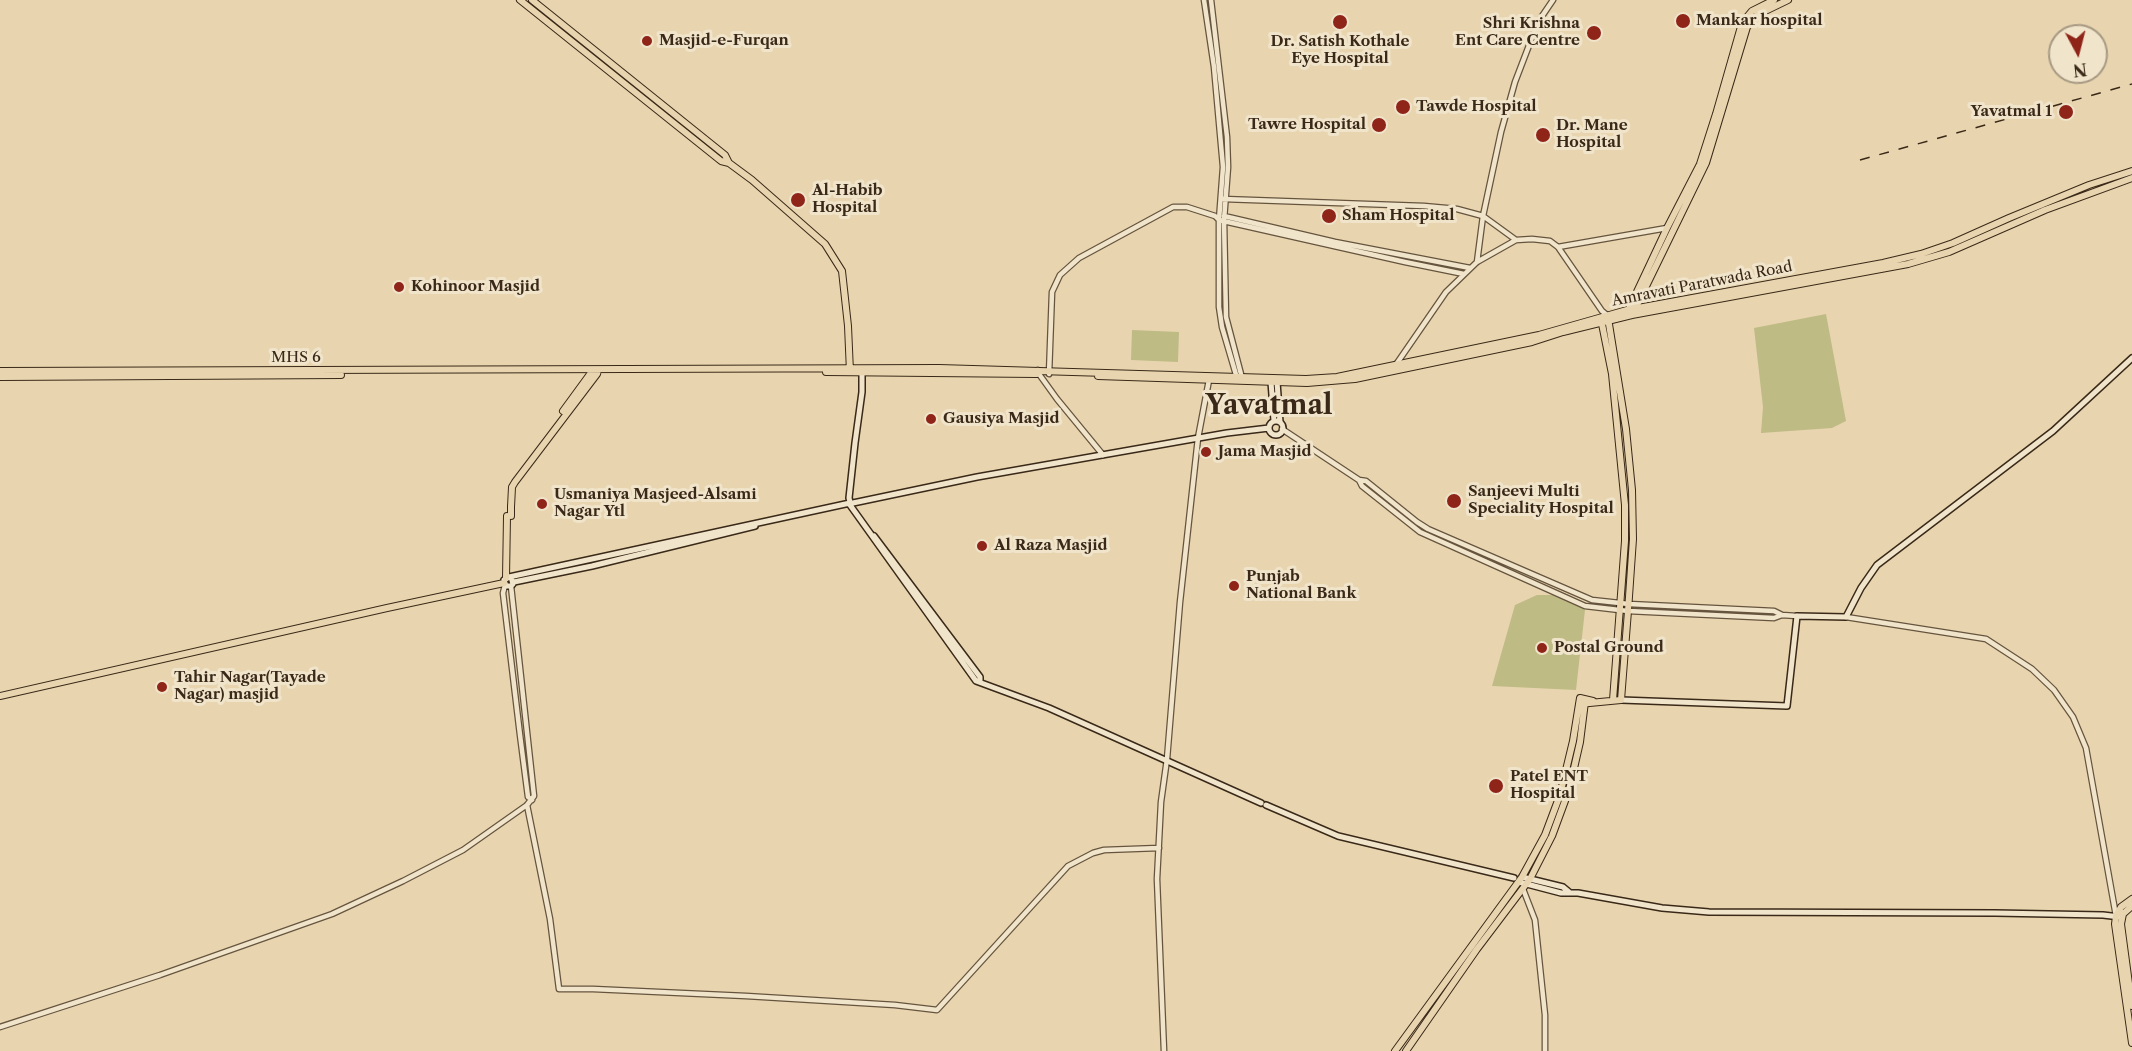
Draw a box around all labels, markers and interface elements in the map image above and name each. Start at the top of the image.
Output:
marker: Mankar hospital [1674,12,1692,30]
place label: Mankar hospital [1696,12,1822,30]
marker: Dr. Satish Kothale Eye Hospital [1331,13,1349,31]
place label: Shri Krishna Ent Care Centre [1455,15,1580,50]
marker: Shri Krishna Ent Care Centre [1585,24,1603,42]
north arrow [2048,24,2108,84]
place label: Masjid-e-Furqan [659,32,789,50]
place label: Dr. Satish Kothale Eye Hospital [1271,33,1409,68]
marker: Masjid-e-Furqan [640,34,654,48]
text: N [2072,59,2088,81]
marker: Tawde Hospital [1394,98,1412,116]
place label: Tawde Hospital [1416,98,1537,116]
place label: Yavatmal 1 [1971,103,2052,121]
marker: Yavatmal 1 [2057,103,2075,121]
place label: Tawre Hospital [1248,116,1366,134]
marker: Tawre Hospital [1370,116,1388,134]
place label: Dr. Mane Hospital [1556,117,1628,152]
marker: Dr. Mane Hospital [1534,126,1552,144]
place label: Al-Habib Hospital [812,182,883,217]
marker: Al-Habib Hospital [789,191,807,209]
marker: Sham Hospital [1320,207,1338,225]
place label: Sham Hospital [1342,207,1455,225]
street label: Amravati Paratwada Road [1610,258,1794,310]
place label: Kohinoor Masjid [411,278,540,296]
marker: Kohinoor Masjid [392,280,406,294]
street label: MHS 6 [271,349,321,367]
district label: Yavatmal [1205,390,1333,422]
place label: Gausiya Masjid [943,410,1060,428]
marker: Gausiya Masjid [924,412,938,426]
place label: Jama Masjid [1218,443,1311,461]
marker: Jama Masjid [1199,445,1213,459]
place label: Sanjeevi Multi Speciality Hospital [1468,483,1614,518]
place label: Usmaniya Masjeed-Alsami Nagar Ytl [554,486,757,521]
marker: Sanjeevi Multi Speciality Hospital [1445,492,1463,510]
marker: Usmaniya Masjeed-Alsami Nagar Ytl [535,497,549,511]
place label: Al Raza Masjid [994,537,1107,555]
marker: Al Raza Masjid [975,539,989,553]
place label: Punjab National Bank [1246,568,1356,603]
marker: Punjab National Bank [1227,579,1241,593]
place label: Postal Ground [1554,639,1664,657]
marker: Postal Ground [1535,641,1549,655]
place label: Tahir Nagar(Tayade Nagar) masjid [174,669,326,704]
marker: Tahir Nagar(Tayade Nagar) masjid [155,680,169,694]
place label: Patel ENT Hospital [1510,768,1588,803]
marker: Patel ENT Hospital [1487,777,1505,795]

